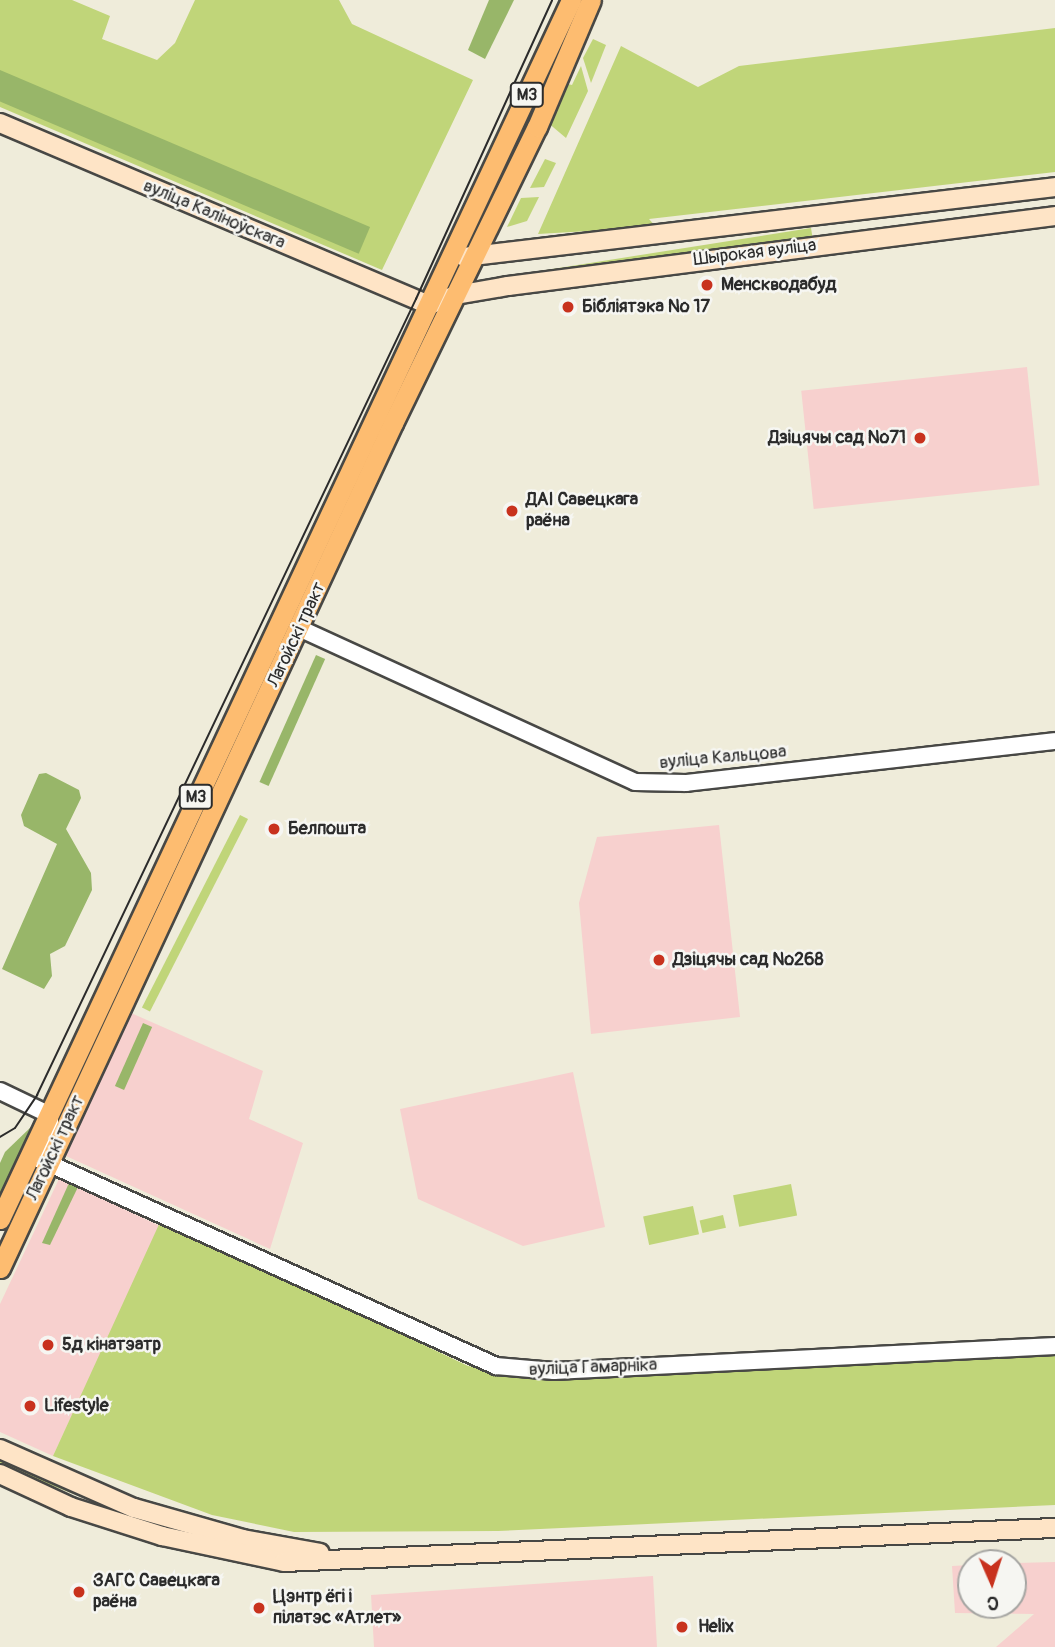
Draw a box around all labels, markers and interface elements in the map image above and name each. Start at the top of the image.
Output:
road number: М3 [510,82,544,108]
street label: вуліца Каліноўскага [140,175,288,255]
street label: Шырокая вуліца [692,235,818,271]
place label: Менскводабуд [721,274,836,296]
marker: Менскводабуд [699,277,715,293]
place label: Бібліятэка № 17 [582,296,710,318]
marker: Бібліятэка № 17 [560,299,576,315]
place label: Дзіцячы сад №71 [768,427,906,449]
marker: Дзіцячы сад №71 [912,430,928,446]
place label: ДАІ Савецкага раёна [526,490,638,532]
marker: ДАІ Савецкага раёна [504,503,520,519]
street label: Лагойскі тракт [263,579,331,691]
street label: вуліца Кальцова [659,742,787,774]
road number: М3 [178,784,214,810]
place label: Белпошта [288,818,366,840]
marker: Белпошта [266,821,282,837]
place label: Дзіцячы сад №268 [673,949,824,971]
marker: Дзіцячы сад №268 [651,952,667,968]
street label: Лагойскі тракт [22,1092,90,1204]
place label: 5д кінатэатр [62,1334,161,1356]
marker: 5д кінатэатр [40,1337,56,1353]
street label: вуліца Гамарніка [528,1355,658,1381]
place label: Lifestyle [44,1395,109,1417]
marker: Lifestyle [22,1398,38,1414]
north arrow [957,1549,1027,1619]
place label: ЗАГС Савецкага раёна [93,1571,220,1614]
marker: ЗАГС Савецкага раёна [71,1584,87,1600]
place label: Цэнтр ёгі і пілатэс «Атлет» [273,1587,401,1630]
text: С [987,1591,999,1615]
marker: Цэнтр ёгі і пілатэс «Атлет» [251,1600,267,1616]
place label: Helix [698,1616,734,1638]
marker: Helix [672,1617,692,1637]

